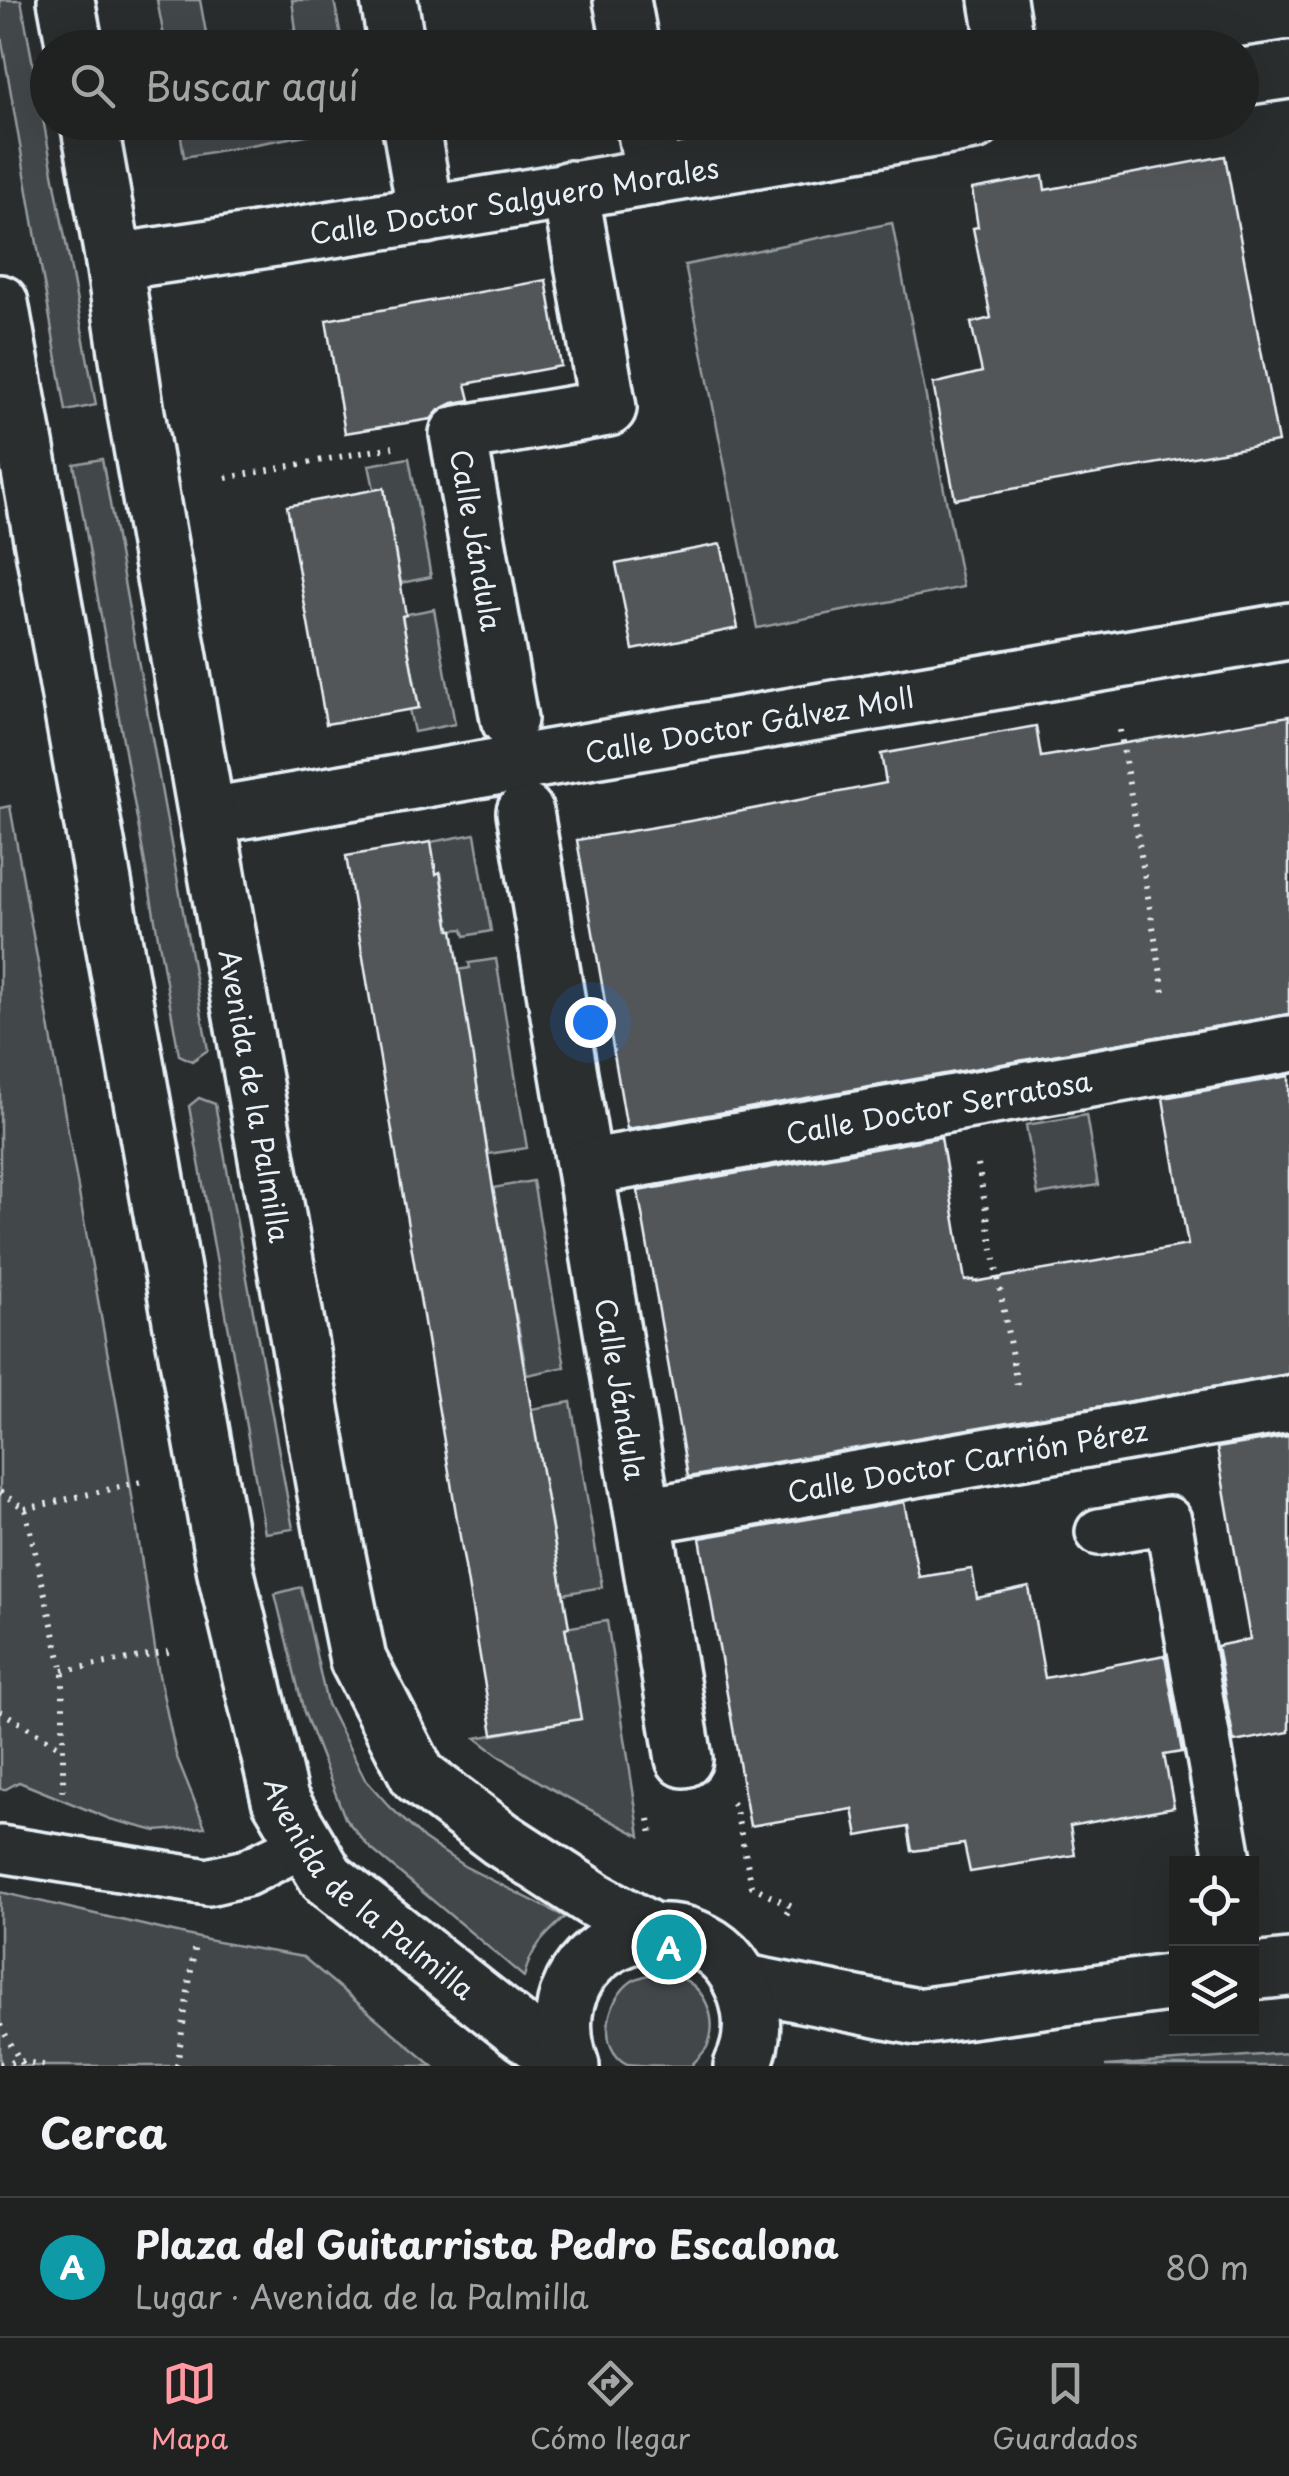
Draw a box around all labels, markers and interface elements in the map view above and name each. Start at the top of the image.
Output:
search box [30,30,1259,140]
text: Buscar aquí [145,57,359,114]
icon: search [65,58,120,113]
street label: Calle Doctor Salguero Morales [306,144,722,254]
street label: Calle Jándula [440,446,514,635]
street label: Calle Doctor Gálvez Moll [581,674,917,773]
street label: Avenida de la Palmilla [209,946,303,1246]
your location [565,997,616,1048]
street label: Calle Doctor Serratosa [782,1058,1095,1154]
street label: Calle Jándula [585,1295,658,1484]
street label: Calle Doctor Carrión Pérez [784,1407,1151,1512]
street label: Avenida de la Palmilla [254,1774,485,2009]
map controls [1169,1856,1259,2036]
button: locate [1169,1856,1259,1946]
pin: A [636,1910,702,1984]
button: layers [1169,1946,1259,2036]
text: Cerca [40,2100,167,2163]
text: Plaza del Guitarrista Pedro Escalona [135,2215,839,2272]
text: A [60,2243,85,2291]
text: 80 m [1165,2243,1249,2291]
text: Lugar · Avenida de la Palmilla [135,2272,589,2320]
tab: Mapa [151,2356,228,2459]
tab: Cómo llegar [530,2356,690,2459]
tab: Guardados [992,2356,1138,2459]

